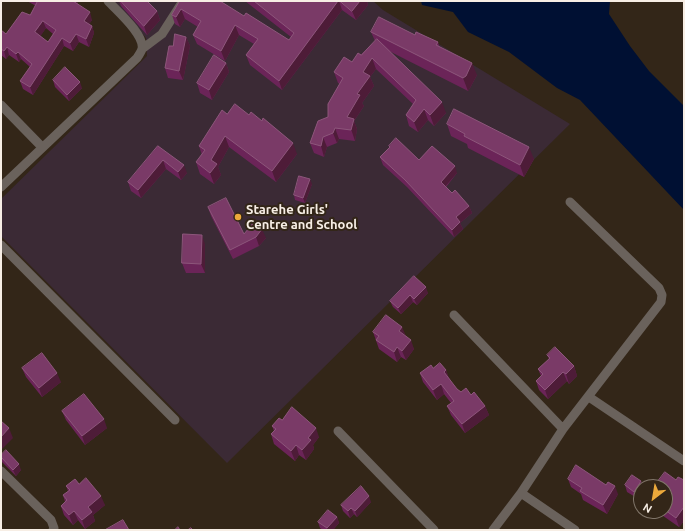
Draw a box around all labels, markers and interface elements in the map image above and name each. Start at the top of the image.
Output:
place label: Starehe Girls' Centre and School [246,202,357,233]
marker: Starehe Girls' Centre and School [233,212,243,222]
north arrow [633,479,673,519]
text: N [641,501,654,516]

